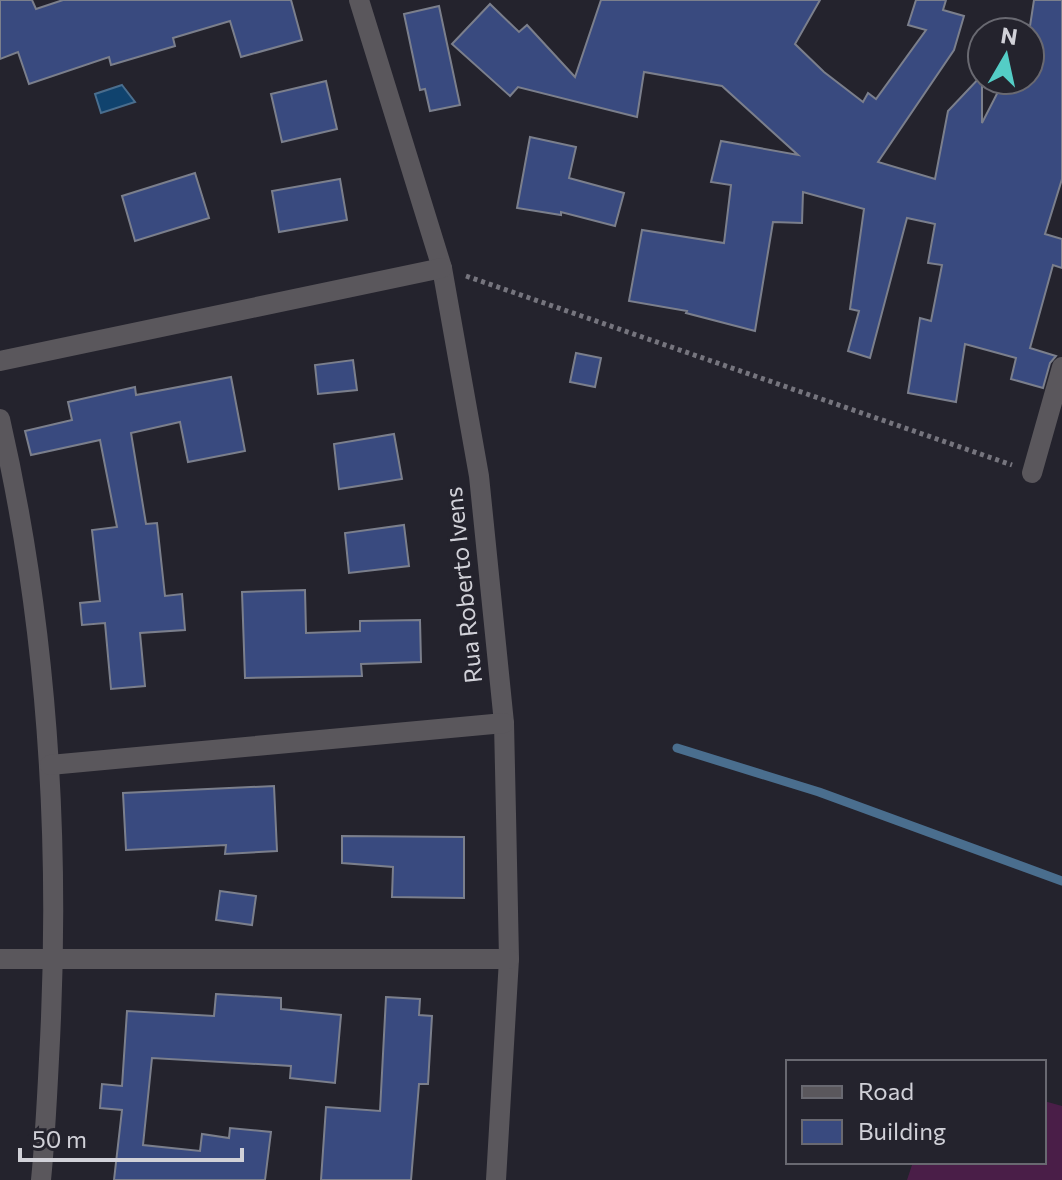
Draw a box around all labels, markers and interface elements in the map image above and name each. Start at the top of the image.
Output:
north arrow [966,16,1046,96]
text: N [999,21,1019,50]
street label: Rua Roberto Ivens [438,486,487,685]
legend [786,1060,1046,1164]
text: Road [858,1076,914,1105]
scale bar [20,1112,242,1162]
text: Building [858,1116,946,1145]
text: 50 m [32,1124,87,1153]

